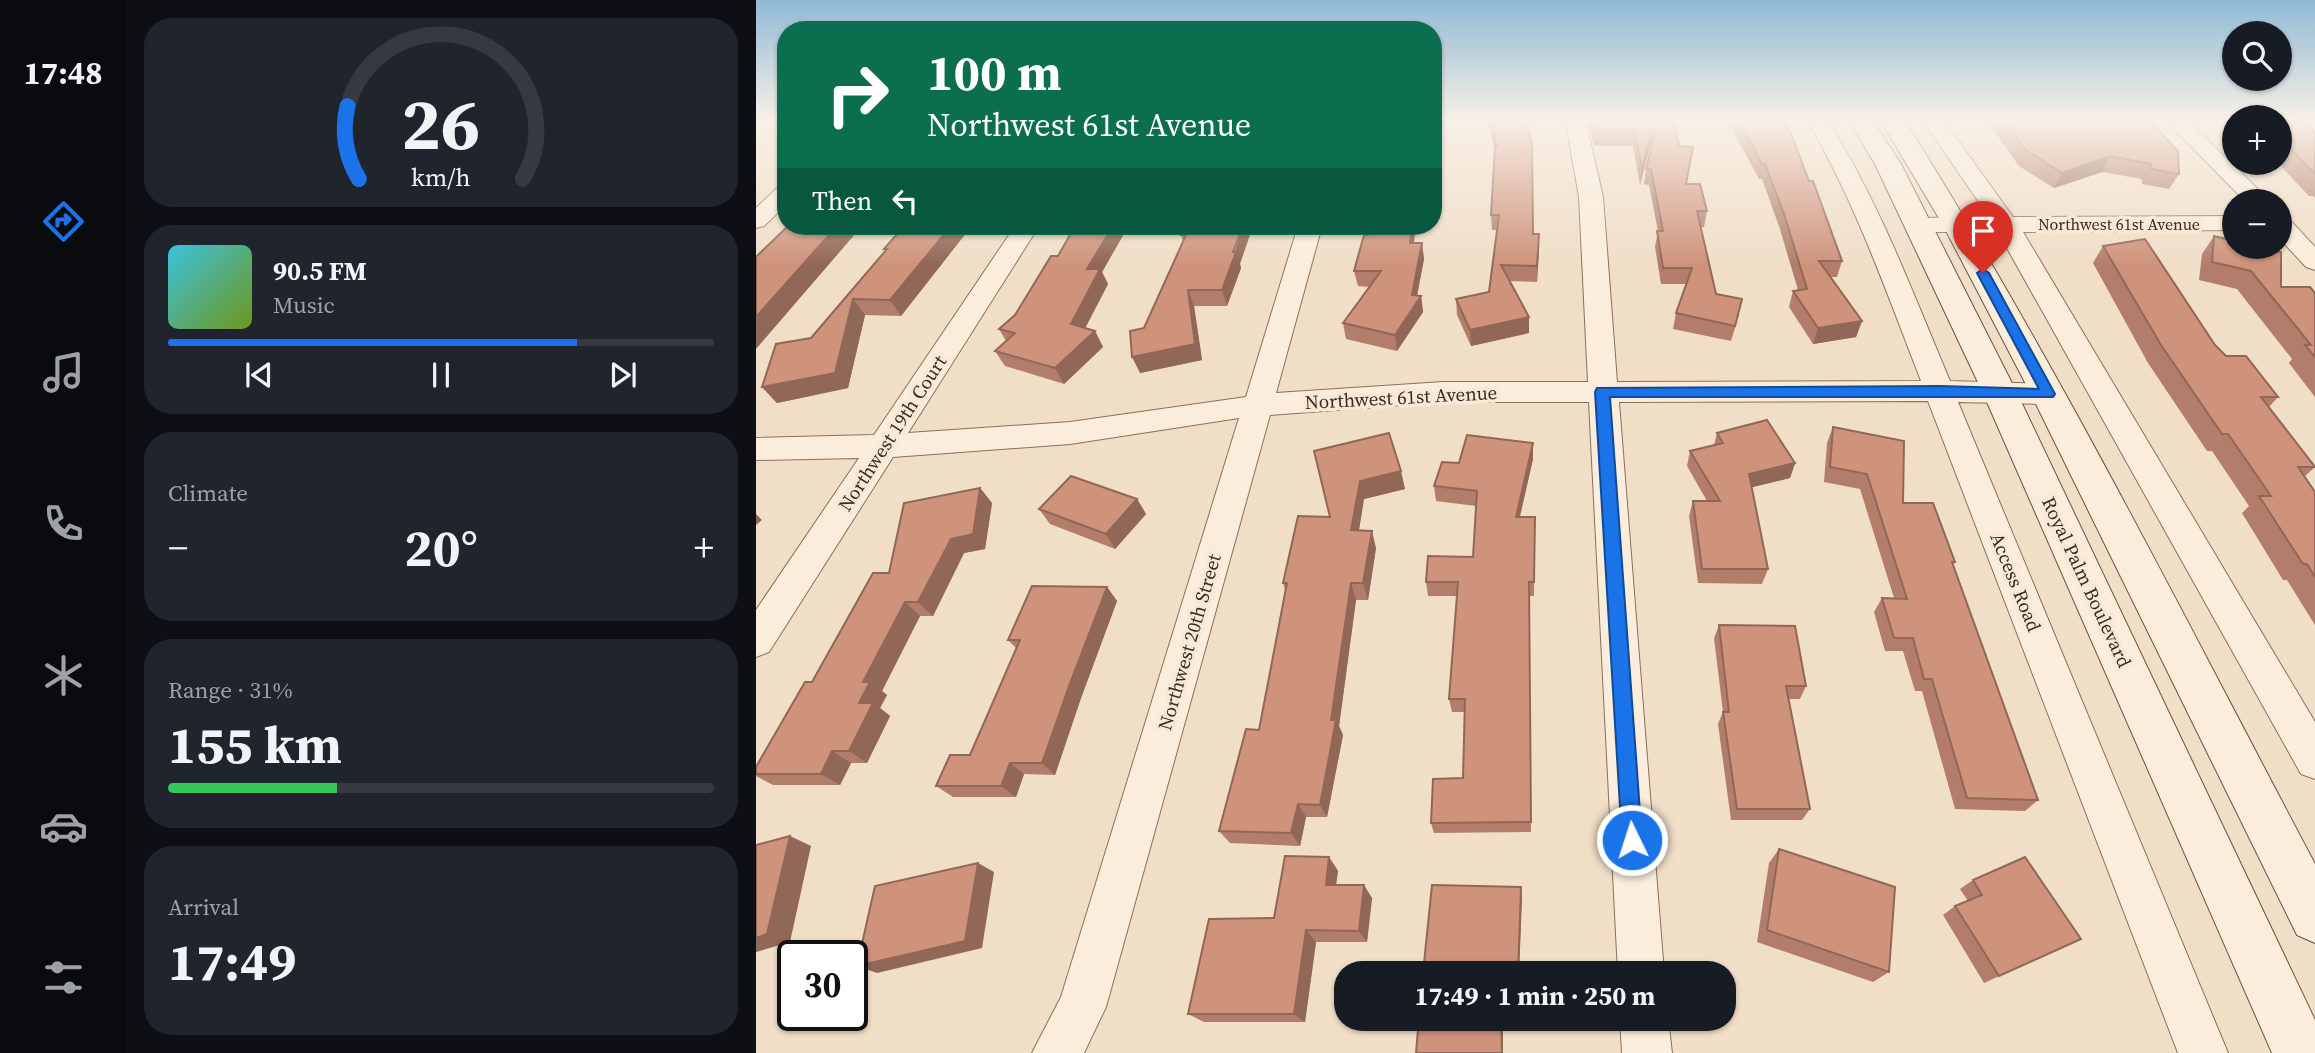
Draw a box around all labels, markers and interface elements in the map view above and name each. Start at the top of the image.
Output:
map controls [2222,21,2292,259]
button: search [2222,21,2292,91]
text: 100 m [927,39,1062,106]
icon: right [812,49,903,140]
text: 17:48 [24,51,102,95]
text: 26 [402,74,480,173]
text: Northwest 61st Avenue [927,103,1251,147]
button: + [2222,105,2292,175]
text: km/h [411,159,471,193]
icon: left [886,182,924,220]
text: Then [812,183,872,219]
button: − [2222,189,2292,259]
icon: directions [39,197,88,246]
pin [1953,201,2013,273]
icon: arrive [1964,212,2002,250]
street label: Northwest 61st Avenue [2038,213,2200,235]
text: 90.5 FM [273,253,367,289]
text: Music [273,289,335,321]
icon: music [39,348,88,397]
street label: Northwest 19th Court [832,349,953,516]
icon: previous [240,356,278,394]
icon: pause [422,356,460,394]
icon: next [604,356,642,394]
street label: Northwest 61st Avenue [1304,379,1498,415]
text: Climate [168,477,248,509]
street label: Royal Palm Boulevard [2036,492,2138,672]
icon: phone [39,499,88,548]
text: 20° [404,512,478,583]
text: − [168,522,188,574]
text: + [694,522,714,574]
street label: Access Road [1984,529,2048,635]
street label: Northwest 20th Street [1151,550,1227,733]
icon: climate [39,651,88,700]
text: Range · 31% [168,674,293,706]
text: 155 km [168,709,342,780]
icon: car [39,802,88,851]
position arrow [1595,803,1669,877]
text: Arrival [168,891,239,923]
text: 17:49 [168,926,296,997]
speed limit sign: 30 [777,940,868,1031]
icon: filters [39,953,88,1002]
text: 17:49 · 1 min · 250 m [1415,978,1655,1014]

